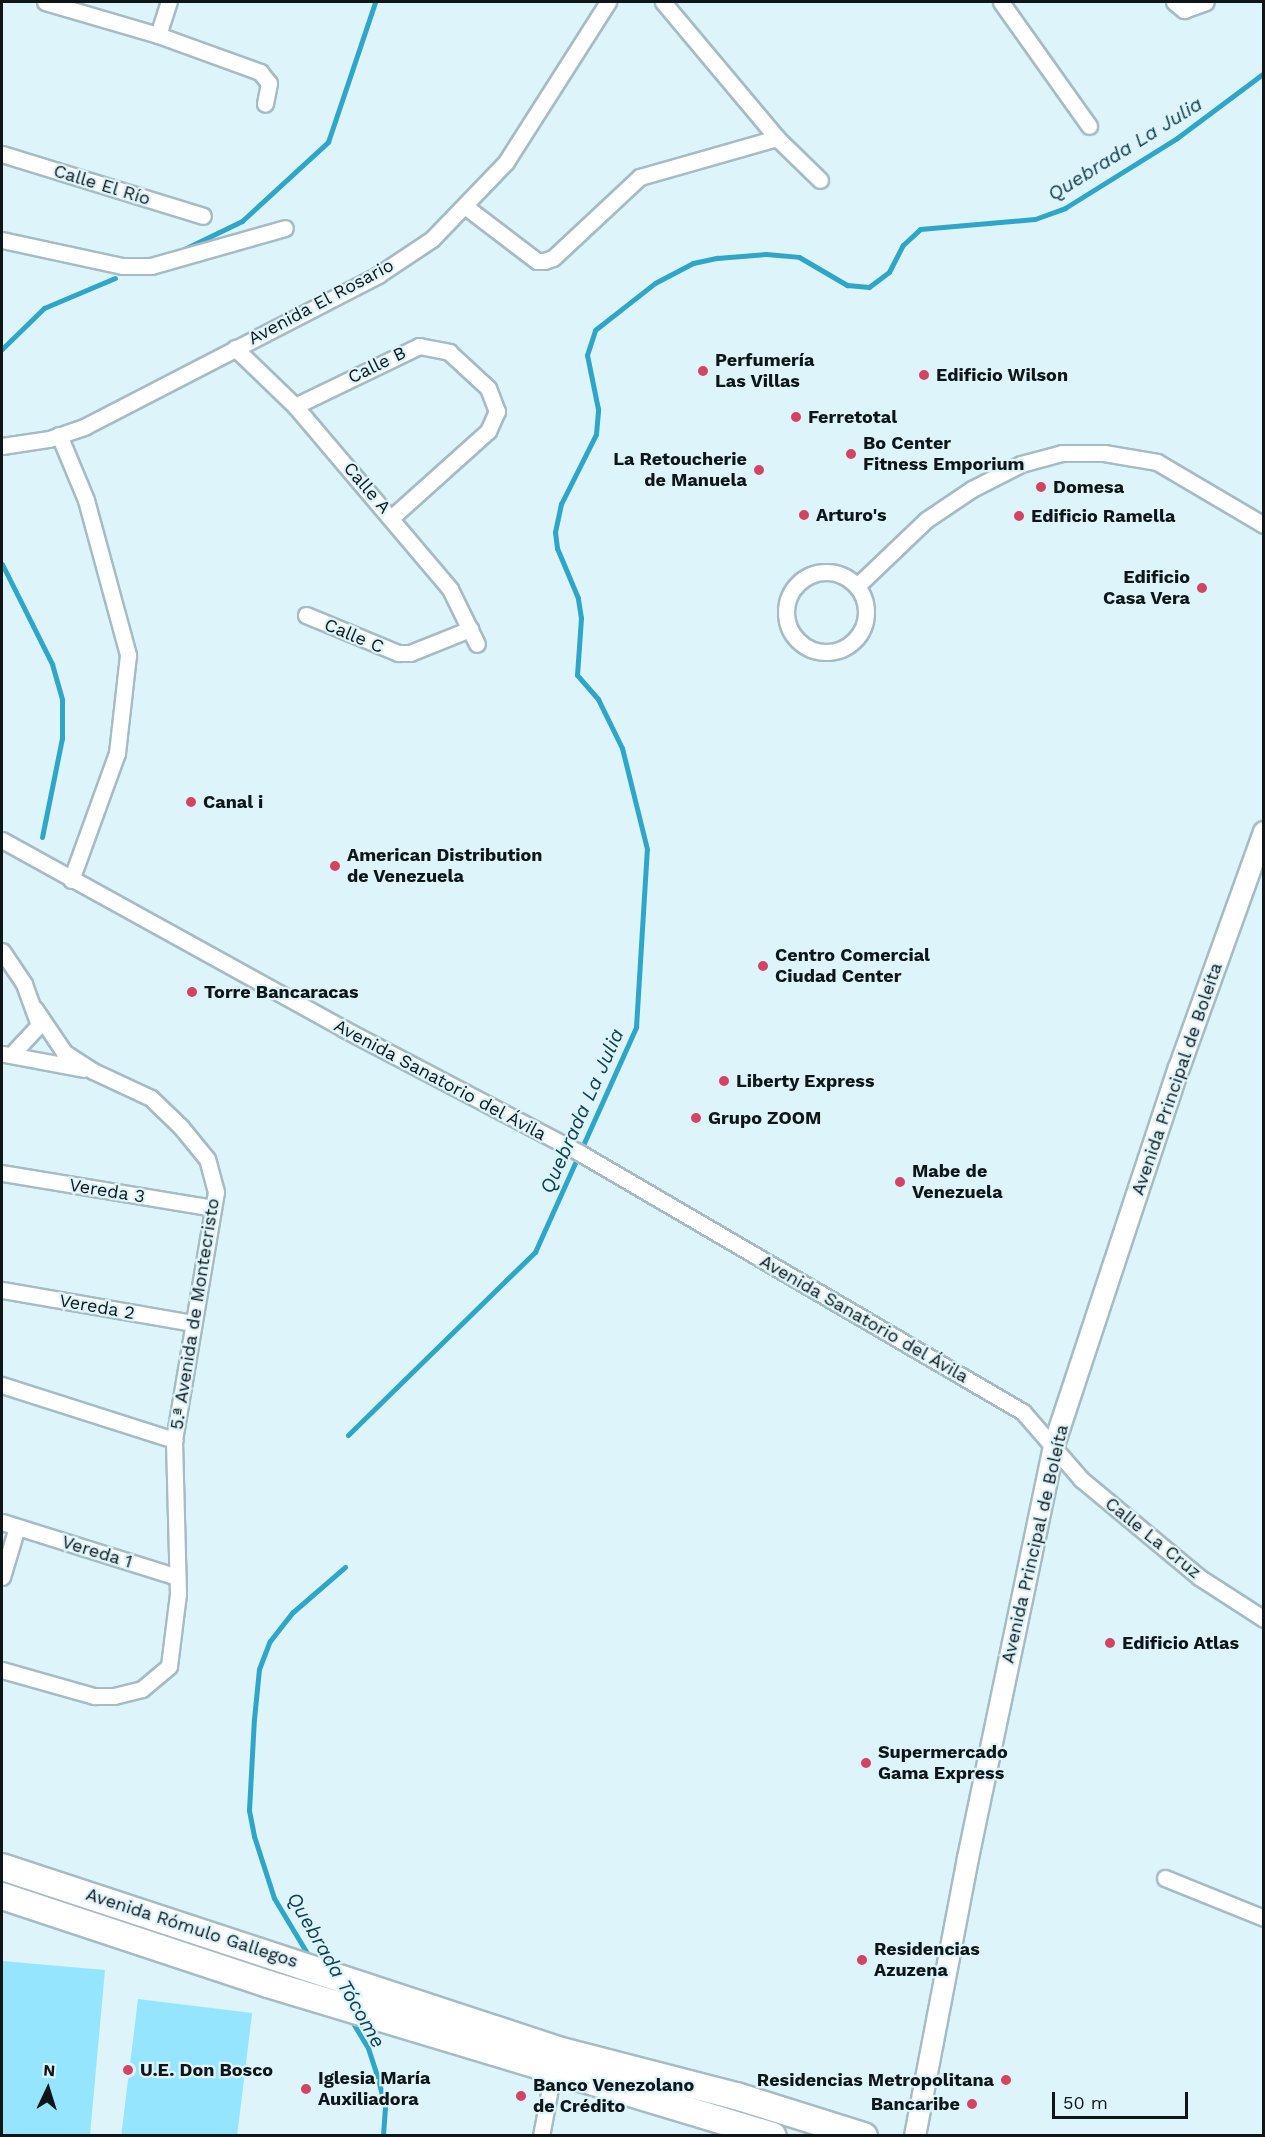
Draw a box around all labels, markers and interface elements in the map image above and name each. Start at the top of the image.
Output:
water label: Quebrada La Julia [1043,92,1207,206]
street label: Calle El Río [51,160,153,210]
street label: Avenida El Rosario [244,254,398,350]
street label: Calle B [344,342,410,388]
place label: Perfumería Las Villas [715,350,814,392]
marker: Perfumería Las Villas [696,364,710,378]
place label: Edificio Wilson [936,364,1068,386]
marker: Edificio Wilson [917,368,931,382]
place label: Ferretotal [808,406,897,428]
marker: Ferretotal [789,410,803,424]
place label: Bo Center Fitness Emporium [863,433,1024,476]
marker: Bo Center Fitness Emporium [844,447,858,461]
place label: La Retoucherie de Manuela [613,449,747,492]
street label: Calle A [339,458,395,518]
marker: La Retoucherie de Manuela [752,463,766,477]
place label: Domesa [1053,476,1124,498]
marker: Domesa [1034,480,1048,494]
place label: Arturo's [816,504,887,526]
place label: Edificio Ramella [1031,505,1175,527]
marker: Arturo's [797,508,811,522]
marker: Edificio Ramella [1012,509,1026,523]
place label: Edificio Casa Vera [1102,567,1190,610]
marker: Edificio Casa Vera [1195,581,1209,595]
street label: Calle C [321,614,387,658]
place label: Canal i [203,791,264,813]
marker: Canal i [184,795,198,809]
place label: American Distribution de Venezuela [347,845,542,888]
marker: American Distribution de Venezuela [328,859,342,873]
place label: Centro Comercial Ciudad Center [775,945,930,988]
marker: Centro Comercial Ciudad Center [756,959,770,973]
street label: Avenida Principal de Boleíta [1127,959,1227,1199]
place label: Torre Bancaracas [204,981,359,1003]
marker: Torre Bancaracas [185,985,199,999]
street label: Avenida Sanatorio del Ávila [329,1014,551,1146]
water label: Quebrada La Julia [535,1025,629,1197]
place label: Liberty Express [736,1070,875,1092]
marker: Liberty Express [717,1074,731,1088]
place label: Grupo ZOOM [708,1107,821,1129]
marker: Grupo ZOOM [689,1111,703,1125]
place label: Mabe de Venezuela [912,1161,1003,1204]
street label: Vereda 3 [67,1174,147,1208]
marker: Mabe de Venezuela [893,1175,907,1189]
street label: 5.ª Avenida de Montecristo [166,1196,224,1432]
street label: Avenida Sanatorio del Ávila [755,1250,973,1388]
street label: Vereda 2 [57,1290,137,1324]
street label: Avenida Principal de Boleíta [997,1422,1073,1666]
street label: Calle La Cruz [1101,1493,1205,1583]
street label: Vereda 1 [59,1531,135,1573]
place label: Edificio Atlas [1122,1632,1239,1654]
marker: Edificio Atlas [1103,1636,1117,1650]
place label: Supermercado Gama Express [878,1742,1008,1784]
marker: Supermercado Gama Express [859,1756,873,1770]
street label: Avenida Rómulo Gallegos [83,1883,301,1973]
water label: Quebrada Tócome [282,1888,390,2052]
place label: Residencias Azuzena [874,1939,980,1982]
marker: Residencias Azuzena [855,1953,869,1967]
north arrow [18,2059,78,2119]
place label: U.E. Don Bosco [140,2059,273,2081]
text: N [43,2061,56,2080]
marker: U.E. Don Bosco [121,2063,135,2077]
place label: Iglesia María Auxiliadora [318,2068,431,2110]
place label: Residencias Metropolitana [757,2069,994,2091]
marker: Residencias Metropolitana [999,2073,1013,2087]
place label: Banco Venezolano de Crédito [533,2075,695,2118]
scale bar [1055,2080,1192,2118]
marker: Iglesia María Auxiliadora [299,2082,313,2096]
marker: Banco Venezolano de Crédito [514,2089,528,2103]
text: 50 m [1063,2092,1108,2113]
place label: Bancaribe [871,2093,960,2115]
marker: Bancaribe [965,2097,979,2111]

